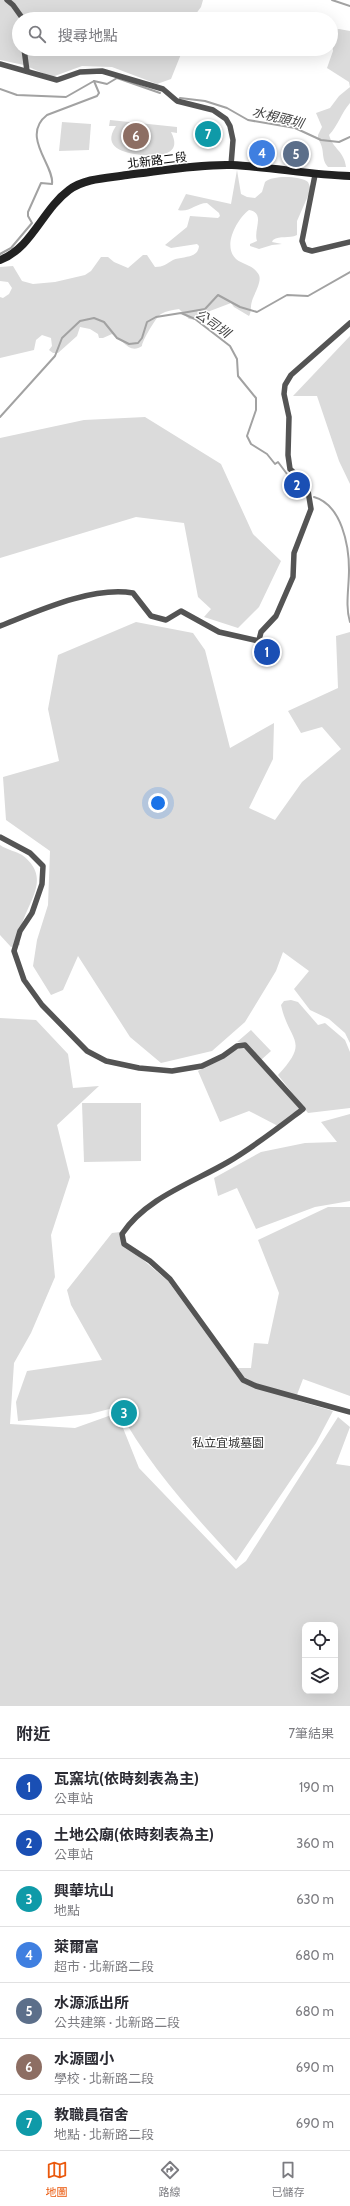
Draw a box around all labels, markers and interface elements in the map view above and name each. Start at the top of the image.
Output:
search box [12,12,338,56]
icon: search [26,23,48,45]
text: 搜尋地點 [58,27,118,45]
water label: 水梘頭圳 [251,103,307,132]
pin: 7 [195,119,221,149]
pin: 6 [123,121,149,151]
pin: 4 [249,138,275,168]
pin: 5 [283,139,309,169]
street label: 北新路二段 [126,149,188,171]
water label: 公司圳 [192,305,235,342]
pin: 2 [284,470,310,500]
pin: 1 [254,637,280,667]
your location [148,793,168,813]
pin: 3 [111,1398,137,1428]
park label: 私立宜城墓園 [192,1435,264,1450]
map controls [302,1622,338,1694]
button: locate [302,1622,338,1658]
button: layers [302,1658,338,1694]
text: 附近 [16,1724,50,1744]
text: 7筆結果 [288,1725,334,1741]
text: 瓦窯坑(依時刻表為主) [54,1770,199,1788]
text: 1 [27,1779,31,1795]
text: 190 m [299,1779,334,1795]
text: 公車站 [54,1790,93,1806]
text: 土地公廟(依時刻表為主) [54,1826,214,1844]
text: 2 [26,1835,32,1851]
text: 360 m [296,1835,334,1851]
text: 公車站 [54,1846,93,1862]
text: 興華坑山 [54,1882,114,1900]
text: 3 [25,1891,33,1907]
text: 630 m [296,1891,334,1907]
text: 地點 [54,1902,80,1918]
text: 萊爾富 [54,1938,99,1956]
text: 4 [25,1947,33,1963]
text: 680 m [295,1947,334,1963]
text: 超市 · 北新路二段 [54,1958,154,1974]
text: 水源派出所 [54,1994,129,2012]
text: 5 [26,2003,32,2019]
text: 680 m [295,2003,334,2019]
text: 公共建築 · 北新路二段 [54,2014,180,2030]
text: 水源國小 [54,2050,114,2068]
text: 6 [25,2059,33,2075]
text: 690 m [296,2059,334,2075]
text: 學校 · 北新路二段 [54,2070,154,2086]
text: 教職員宿舍 [54,2106,129,2124]
text: 7 [26,2115,32,2131]
text: 690 m [296,2115,334,2131]
text: 地點 · 北新路二段 [54,2126,154,2142]
tab: 地圖 [46,2159,68,2199]
tab: 路線 [159,2159,181,2199]
tab: 已儲存 [272,2159,305,2199]

